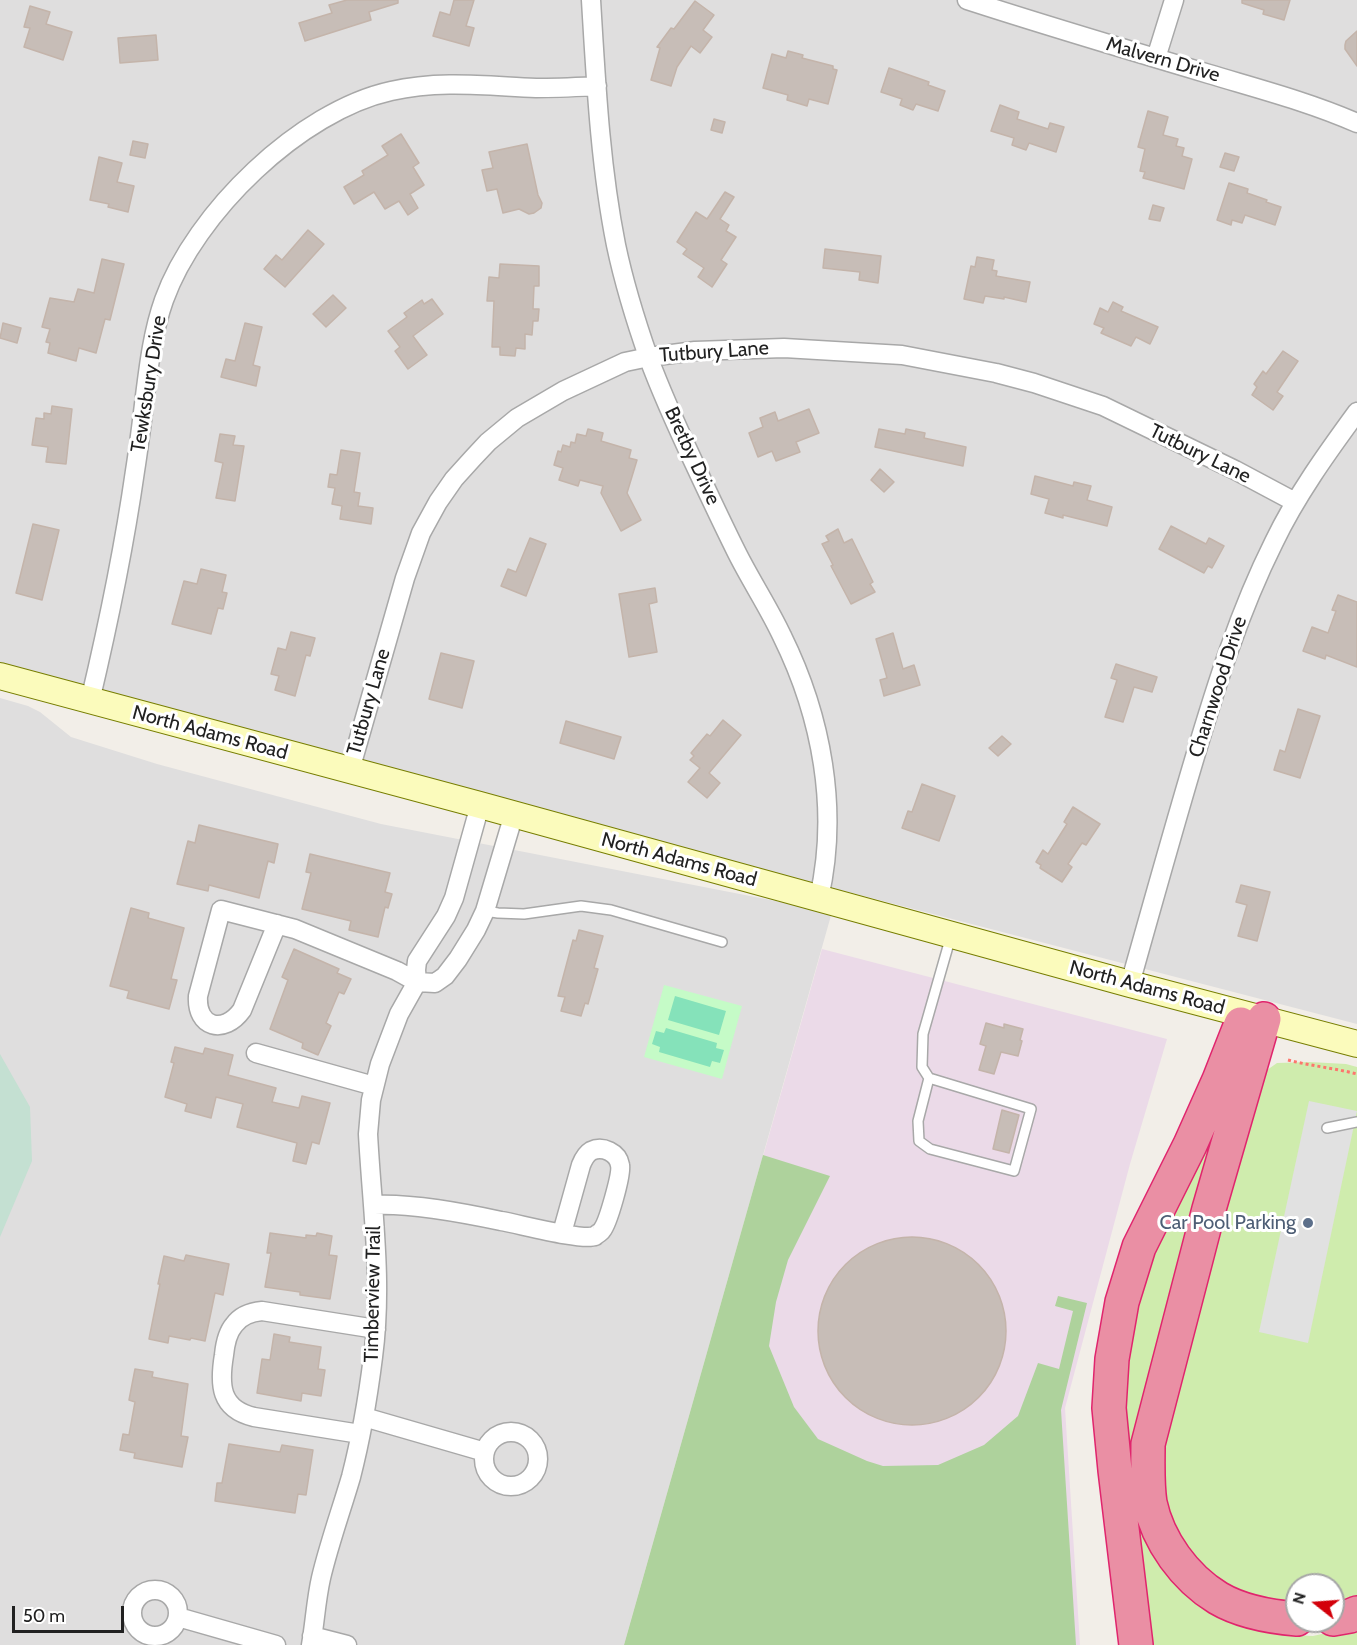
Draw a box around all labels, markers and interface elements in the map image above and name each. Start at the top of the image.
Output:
street label: Malvern Drive [1103,32,1223,88]
street label: Tewksbury Drive [126,314,172,454]
street label: Tutbury Lane [658,336,770,368]
street label: Bretby Drive [659,403,725,509]
street label: Tutbury Lane [1145,419,1255,489]
street label: Charnwood Drive [1184,613,1252,761]
street label: Tutbury Lane [342,646,396,758]
street label: North Adams Road [130,701,290,765]
street label: North Adams Road [599,828,759,892]
street label: North Adams Road [1067,956,1227,1020]
place label: Car Pool Parking [1159,1211,1296,1235]
marker: Car Pool Parking [1301,1216,1315,1230]
street label: Timberview Trail [360,1225,386,1363]
north arrow [1285,1573,1345,1633]
text: N [1288,1590,1310,1606]
scale bar [15,1594,128,1632]
text: 50 m [23,1605,65,1627]

